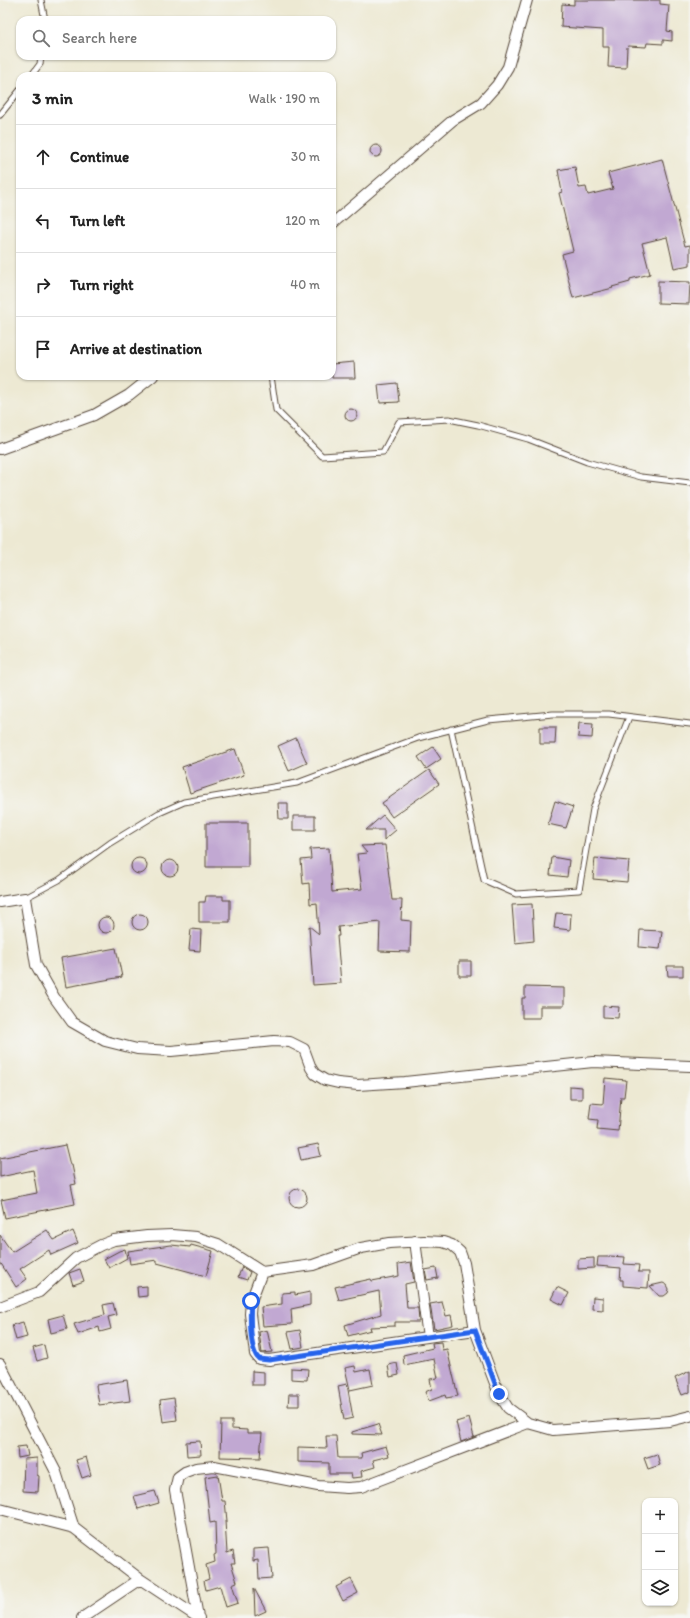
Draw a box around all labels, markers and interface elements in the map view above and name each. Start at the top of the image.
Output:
search box [16,16,336,60]
icon: search [30,27,52,49]
text: Search here [62,29,137,47]
text: 3 min [32,88,73,108]
text: Walk · 190 m [249,91,320,106]
icon: ahead [32,146,54,168]
text: Continue [70,148,129,166]
text: 30 m [291,149,320,164]
icon: left [32,210,54,232]
text: Turn left [70,212,125,230]
text: 120 m [285,213,320,228]
icon: right [32,274,54,296]
text: Turn right [70,276,134,294]
text: 40 m [290,277,320,292]
icon: arrive [32,338,54,360]
text: Arrive at destination [70,340,202,358]
route start [242,1292,260,1310]
route end [490,1385,508,1403]
map controls [642,1498,678,1606]
button: + [642,1498,678,1534]
button: − [642,1534,678,1570]
button: layers [642,1570,678,1606]

